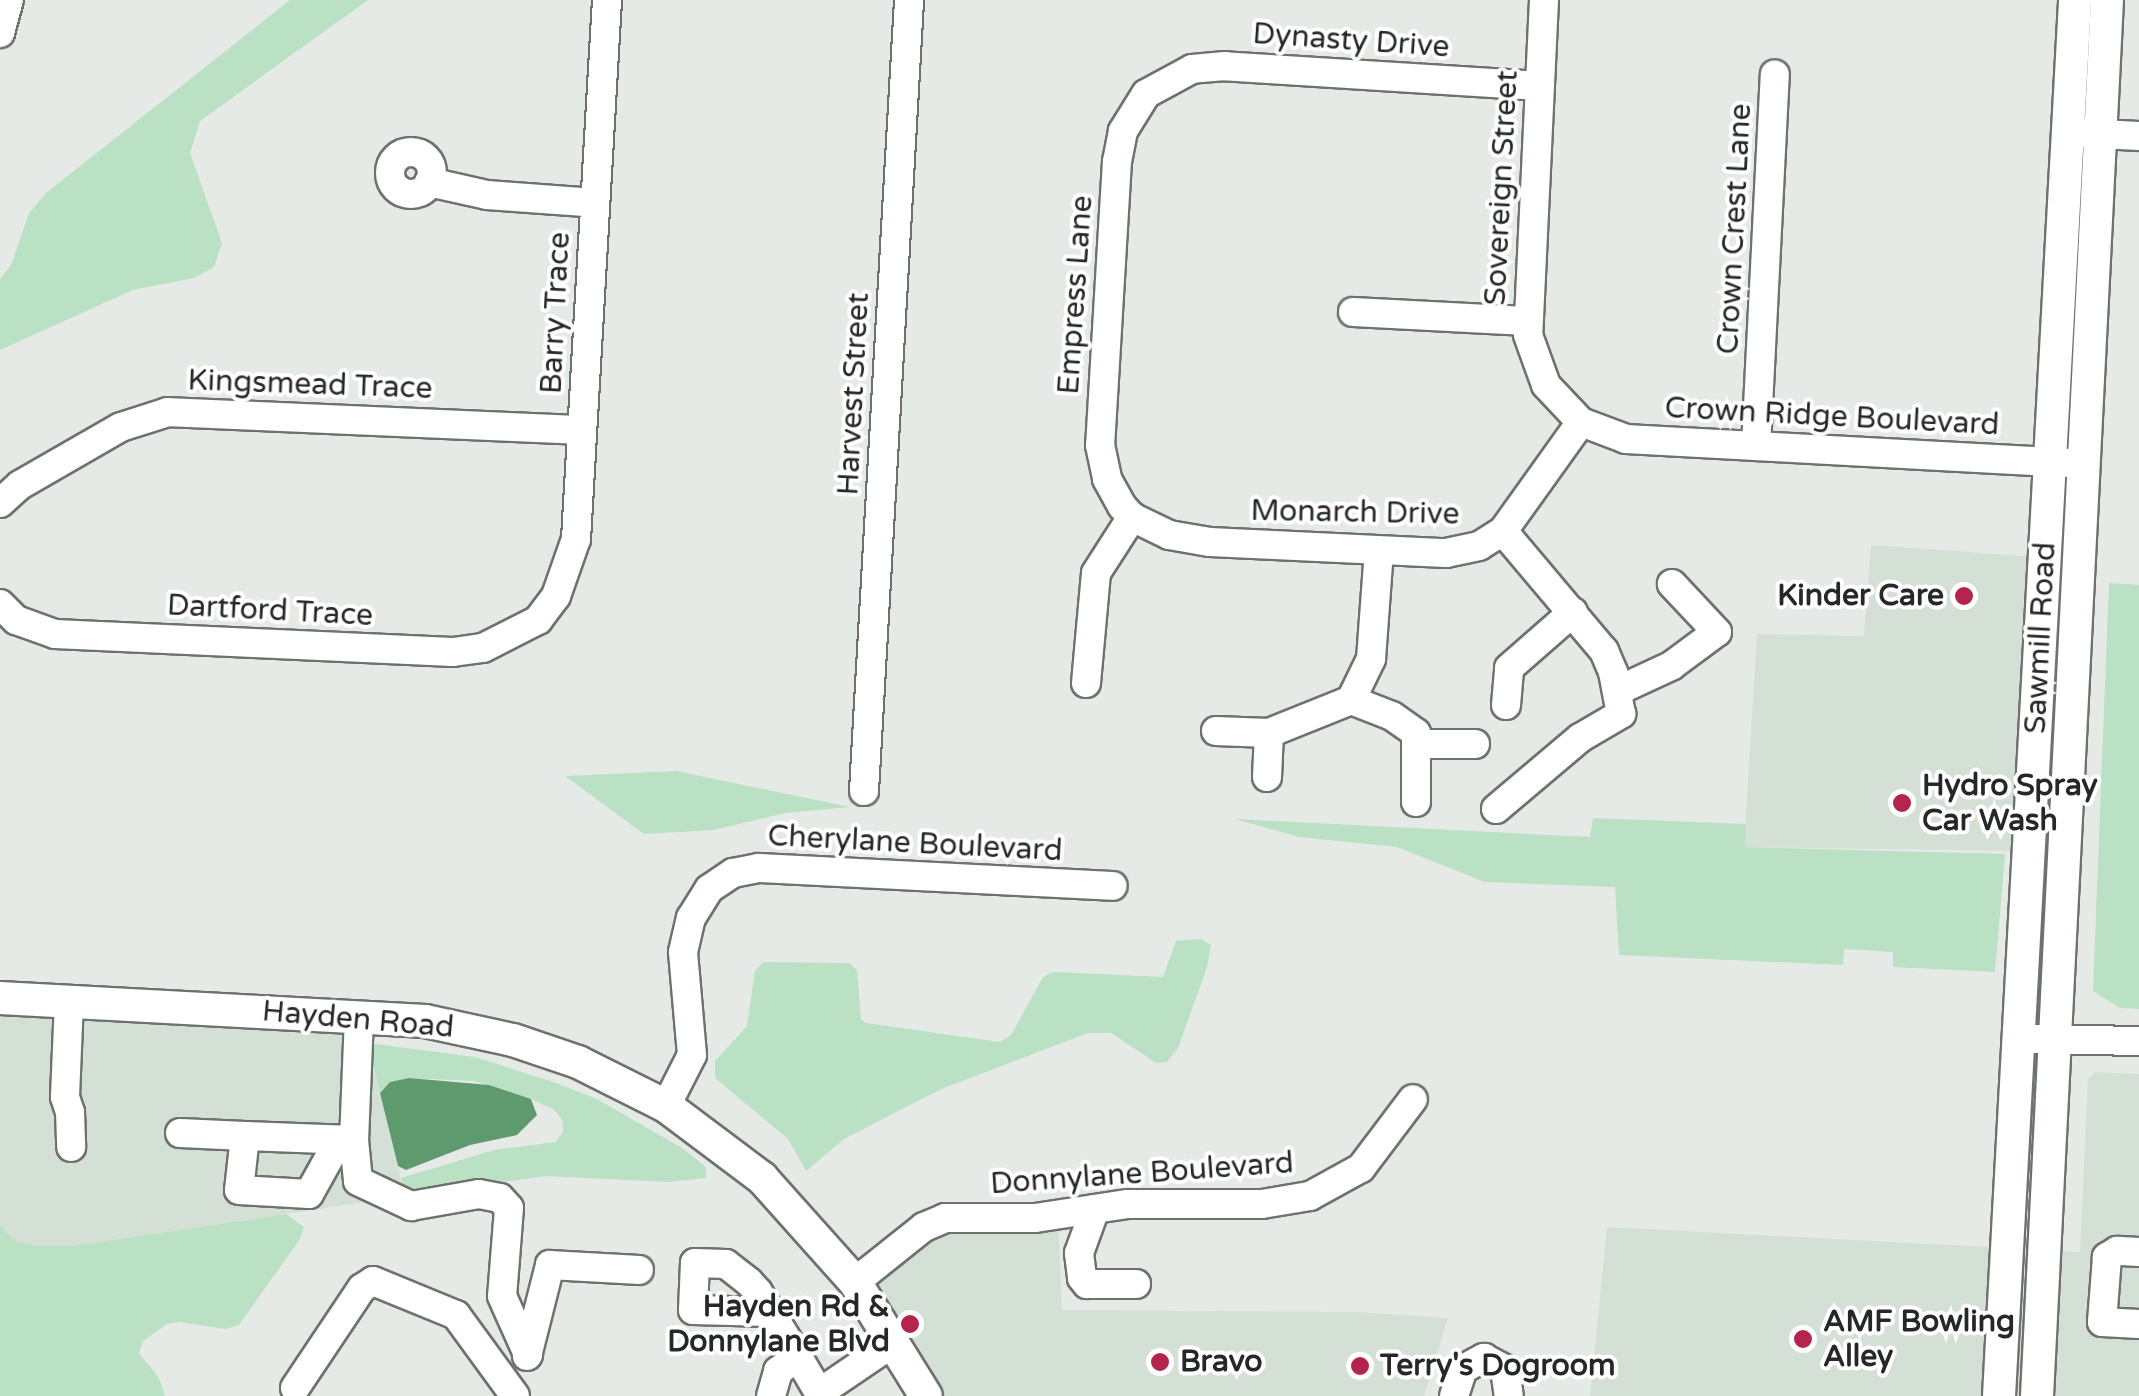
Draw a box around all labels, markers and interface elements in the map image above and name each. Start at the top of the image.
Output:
street label: Dynasty Drive [1251,16,1451,66]
street label: Sovereign Street [1478,70,1526,306]
street label: Crown Crest Lane [1710,103,1760,355]
street label: Empress Lane [1051,194,1101,396]
street label: Barry Trace [534,231,578,395]
street label: Harvest Street [831,292,877,496]
street label: Kingsmead Trace [187,363,433,407]
street label: Crown Ridge Boulevard [1664,390,2000,444]
street label: Monarch Drive [1250,493,1460,533]
street label: Sawmill Road [2018,541,2064,735]
place label: Kinder Care [1777,578,1944,614]
marker: Kinder Care [1953,585,1975,607]
street label: Dartford Trace [166,588,374,634]
place label: Hydro Spray Car Wash [1922,768,2098,838]
marker: Hydro Spray Car Wash [1891,792,1913,814]
street label: Cherylane Boulevard [767,818,1063,870]
street label: Hayden Road [261,994,455,1046]
street label: Donnylane Boulevard [989,1145,1295,1203]
place label: Hayden Rd & Donnylane Blvd [667,1289,890,1360]
place label: AMF Bowling Alley [1823,1304,2015,1374]
marker: Hayden Rd & Donnylane Blvd [899,1313,921,1335]
marker: AMF Bowling Alley [1792,1328,1814,1350]
place label: Bravo [1180,1344,1263,1380]
place label: Terry's Dogroom [1380,1348,1615,1384]
marker: Bravo [1149,1351,1171,1373]
marker: Terry's Dogroom [1349,1355,1371,1377]

